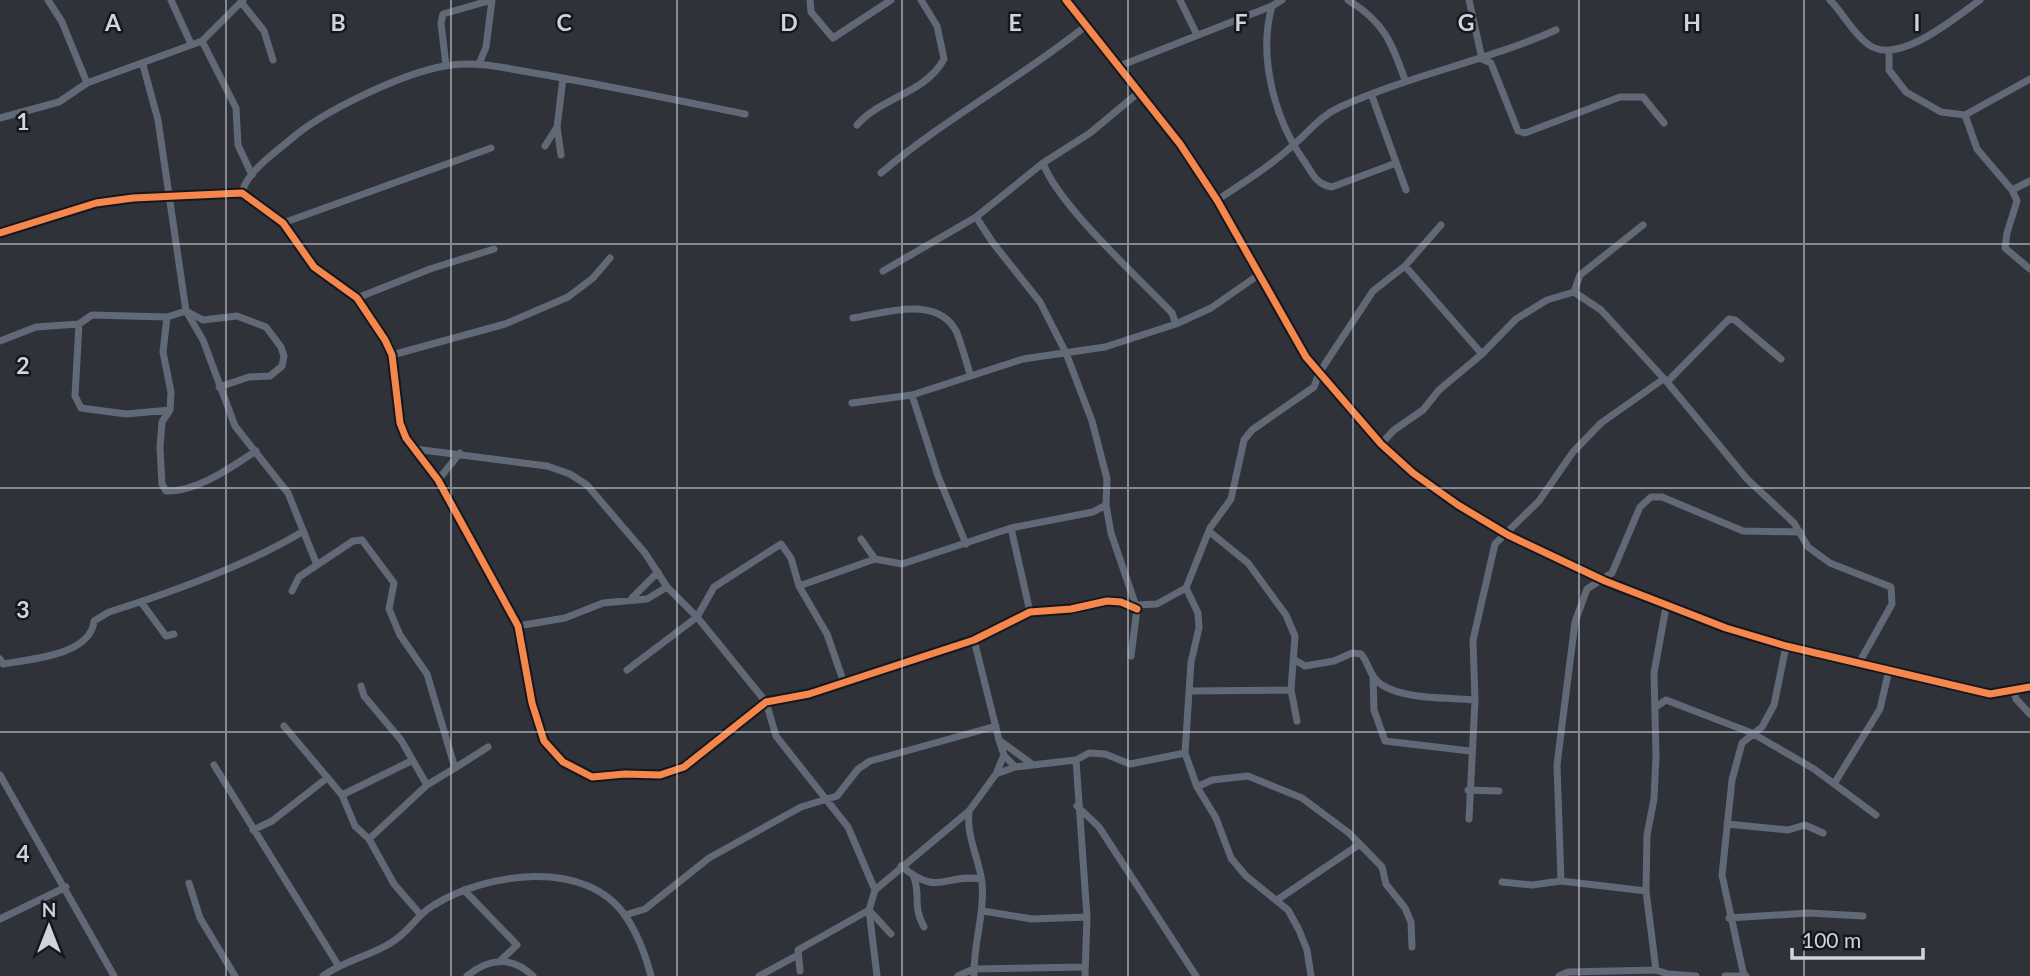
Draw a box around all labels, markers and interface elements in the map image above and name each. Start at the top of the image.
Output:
text: A [104,8,122,36]
text: B [330,8,346,36]
text: C [556,8,572,36]
text: D [780,8,798,36]
text: E [1008,8,1022,36]
text: F [1234,8,1248,36]
text: G [1458,8,1474,36]
text: H [1683,8,1701,36]
text: I [1914,8,1920,36]
text: 1 [16,107,30,135]
text: 2 [16,351,30,379]
text: 3 [16,595,30,623]
text: 4 [16,839,30,867]
north arrow [14,892,84,962]
text: N [42,898,56,921]
scale bar [1792,916,1923,960]
text: 100 m [1802,927,1861,952]

